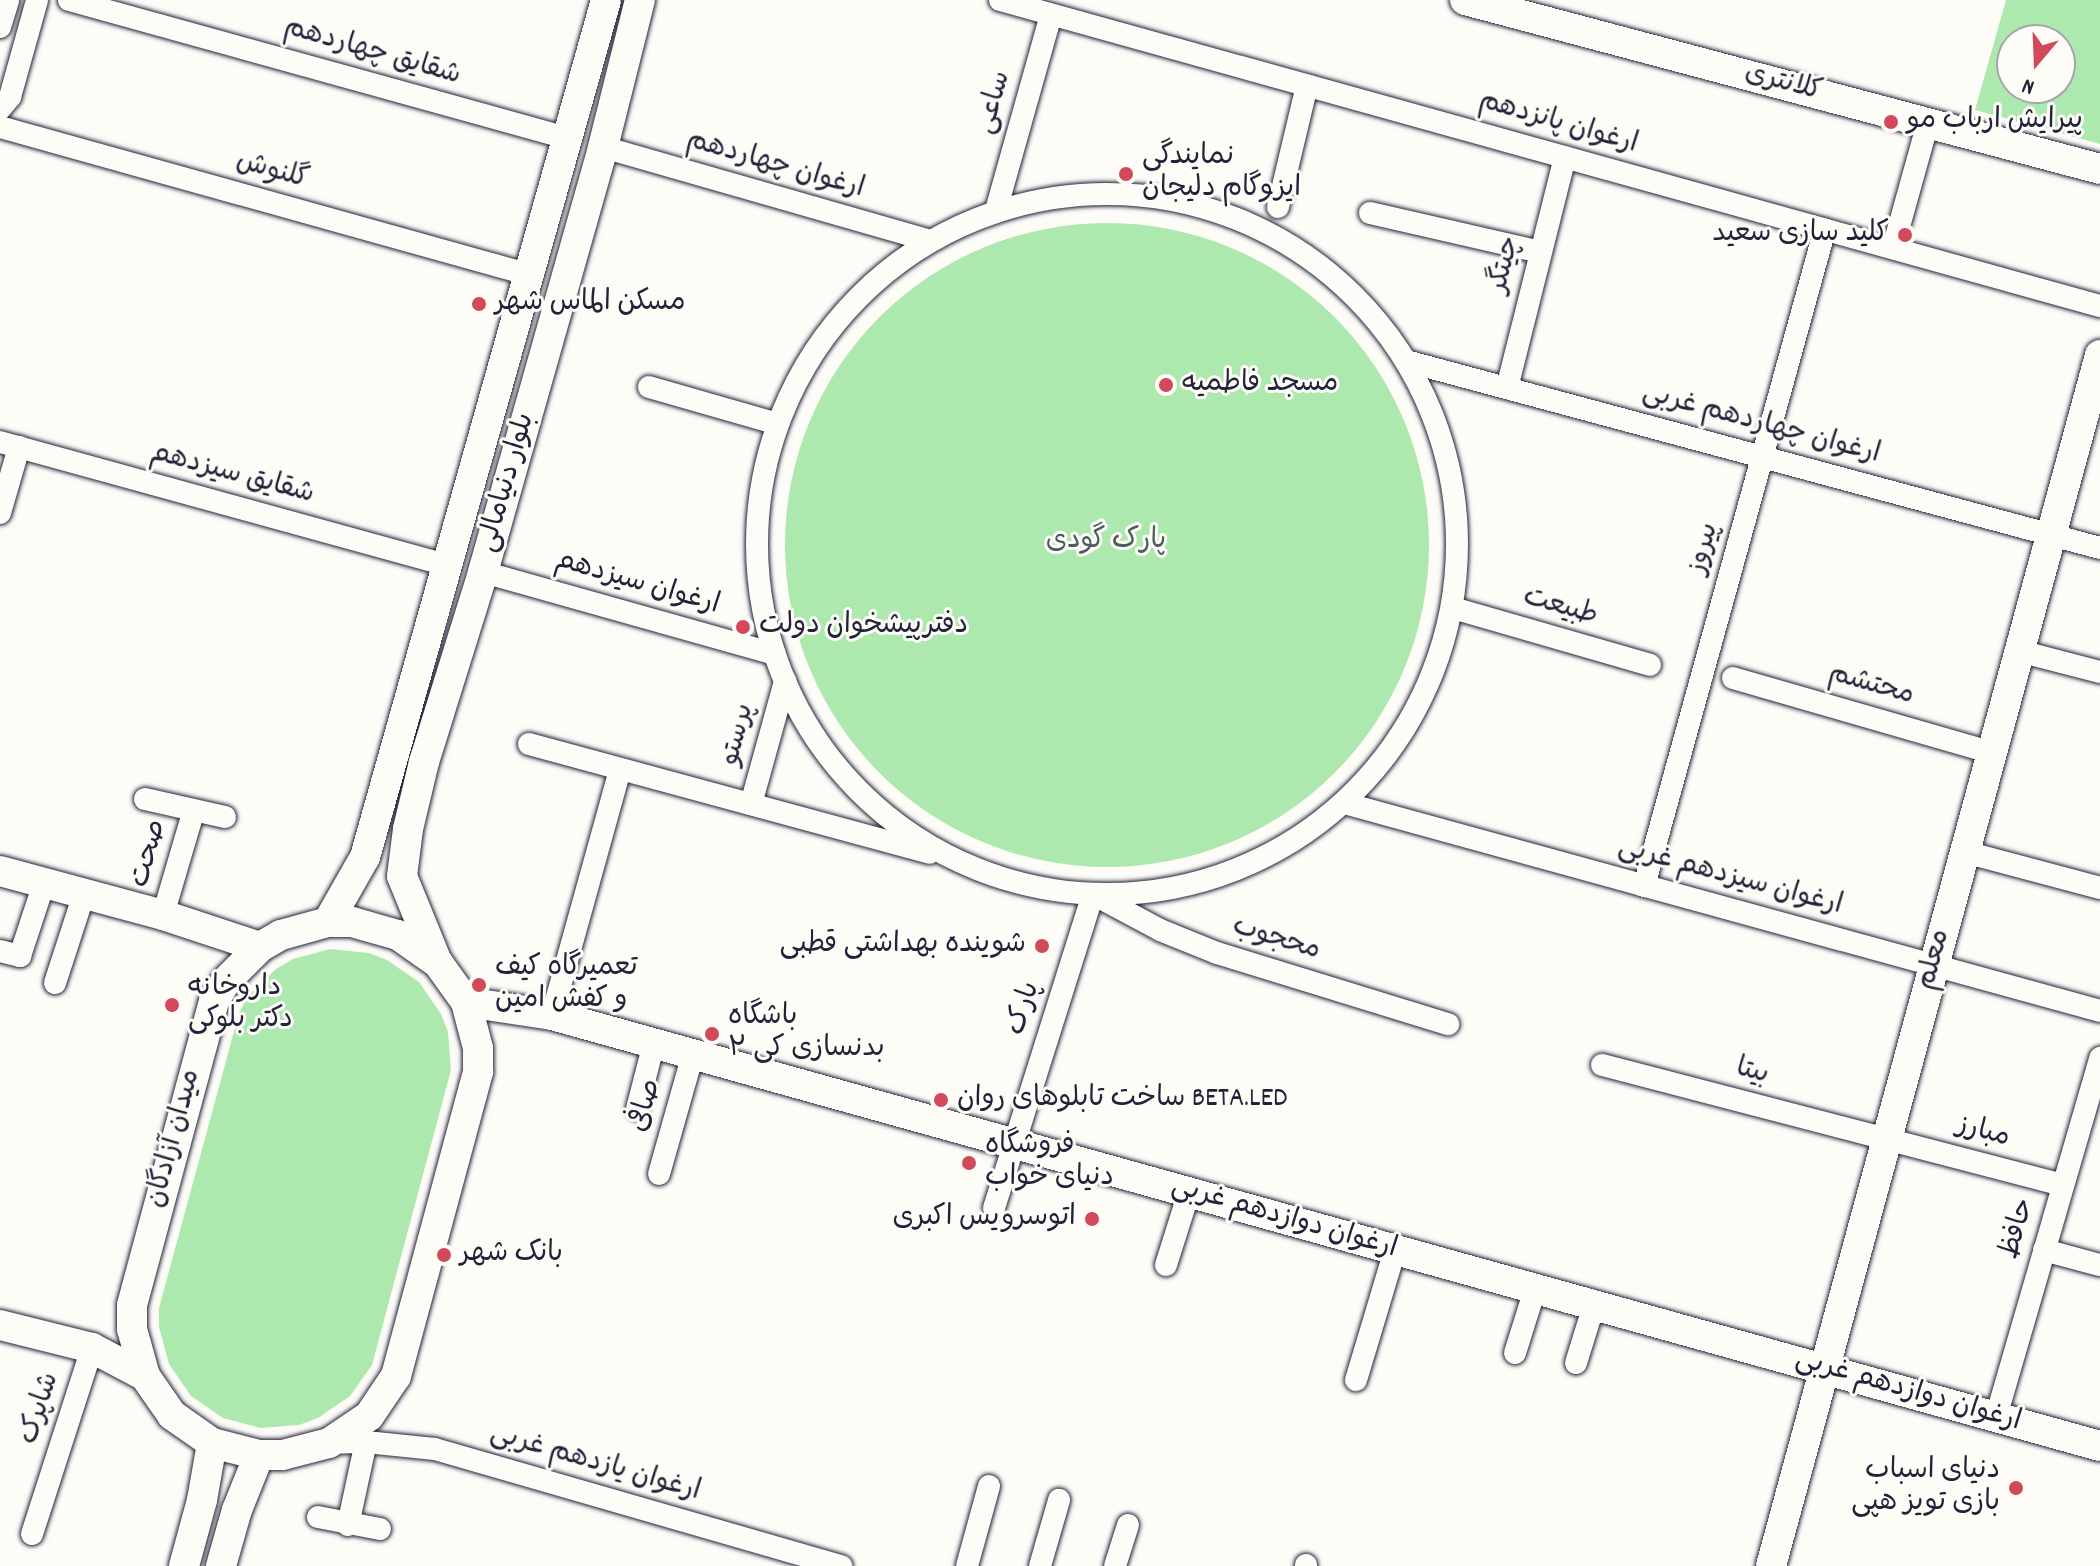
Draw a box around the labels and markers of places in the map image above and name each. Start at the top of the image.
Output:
place label: پیرایش ارباب مو [1907,105,2083,139]
marker: پیرایش ارباب مو [1882,113,1900,131]
place label: نمایندگی ایزوگام دلیجان [1142,141,1301,207]
marker: نمایندگی ایزوگام دلیجان [1117,165,1135,183]
place label: کلید سازی سعید [1712,218,1889,252]
marker: کلید سازی سعید [1896,226,1914,244]
place label: مسکن الماس شهر [495,287,686,321]
marker: مسکن الماس شهر [470,295,488,313]
place label: مسجد فاطمیه [1182,368,1338,402]
marker: مسجد فاطمیه [1157,376,1175,394]
place label: دفترپیشخوان دولت [759,610,968,644]
marker: دفترپیشخوان دولت [734,618,752,636]
place label: شوینده بهداشتی قطبی [779,929,1026,963]
marker: شوینده بهداشتی قطبی [1033,937,1051,955]
place label: تعمیرگاه کیف و کفش امین [495,952,638,1018]
place label: داروخانه دکتر بلوکی [188,972,293,1038]
marker: تعمیرگاه کیف و کفش امین [470,976,488,994]
marker: داروخانه دکتر بلوکی [163,996,181,1014]
place label: باشگاه بدنسازی کی ۲ [728,1001,885,1067]
marker: باشگاه بدنسازی کی ۲ [703,1025,721,1043]
place label: ساخت تابلوهای روان BETA.LED [957,1083,1288,1117]
marker: ساخت تابلوهای روان BETA.LED [932,1091,950,1109]
place label: فروشگاه دنیای خواب [985,1130,1114,1196]
marker: فروشگاه دنیای خواب [960,1154,978,1172]
place label: اتوسرویس اکبری [892,1202,1076,1236]
marker: اتوسرویس اکبری [1083,1210,1101,1228]
place label: بانک شهر [460,1238,563,1272]
marker: بانک شهر [435,1246,453,1264]
place label: دنیای اسباب بازی تویز هپی [1851,1455,2000,1521]
marker: دنیای اسباب بازی تویز هپی [2007,1479,2025,1497]

